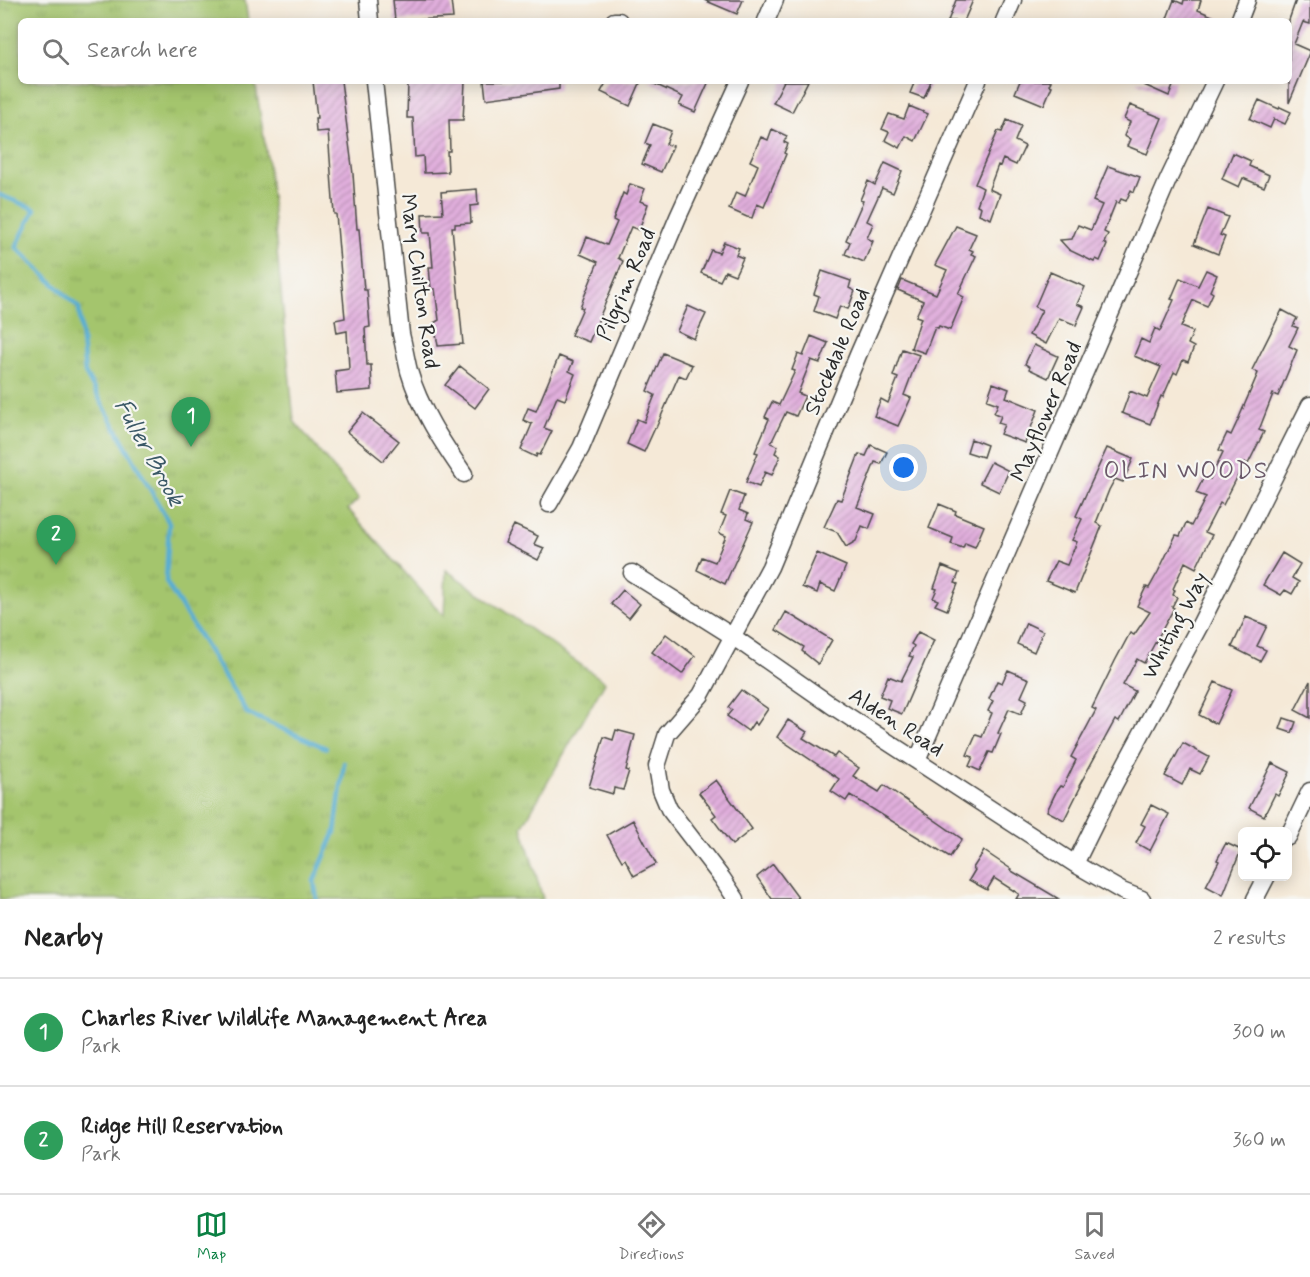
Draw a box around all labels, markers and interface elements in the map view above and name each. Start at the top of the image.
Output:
search box [18,18,1292,84]
icon: search [39,35,72,68]
text: Search here [87,37,198,65]
street label: Mary Chilton Road [393,192,445,371]
street label: Pilgrim Road [591,224,666,347]
street label: Stockdale Road [798,284,877,420]
street label: Mayflower Road [1005,337,1089,486]
water label: Fuller Brook [106,393,192,514]
pin: 1 [172,398,210,447]
your location [889,453,918,482]
district label: OLIN WOODS [1103,456,1269,487]
pin: 2 [36,516,76,565]
street label: Whiting Way [1136,567,1218,686]
street label: Alden Road [843,682,949,764]
map controls [1238,827,1292,881]
button: locate [1238,827,1292,881]
text: Nearby [24,921,103,955]
text: 2 results [1213,925,1286,952]
text: Charles River Wildlife Management Area [81,1005,487,1033]
text: 1 [39,1019,48,1046]
text: 300 m [1232,1019,1286,1046]
text: Park [81,1033,121,1060]
text: Ridge Hill Reservation [81,1113,283,1141]
text: 2 [39,1127,48,1154]
text: 360 m [1233,1127,1286,1154]
text: Park [81,1141,121,1168]
tab: Map [195,1208,228,1265]
tab: Directions [618,1208,684,1265]
tab: Saved [1074,1208,1115,1265]

